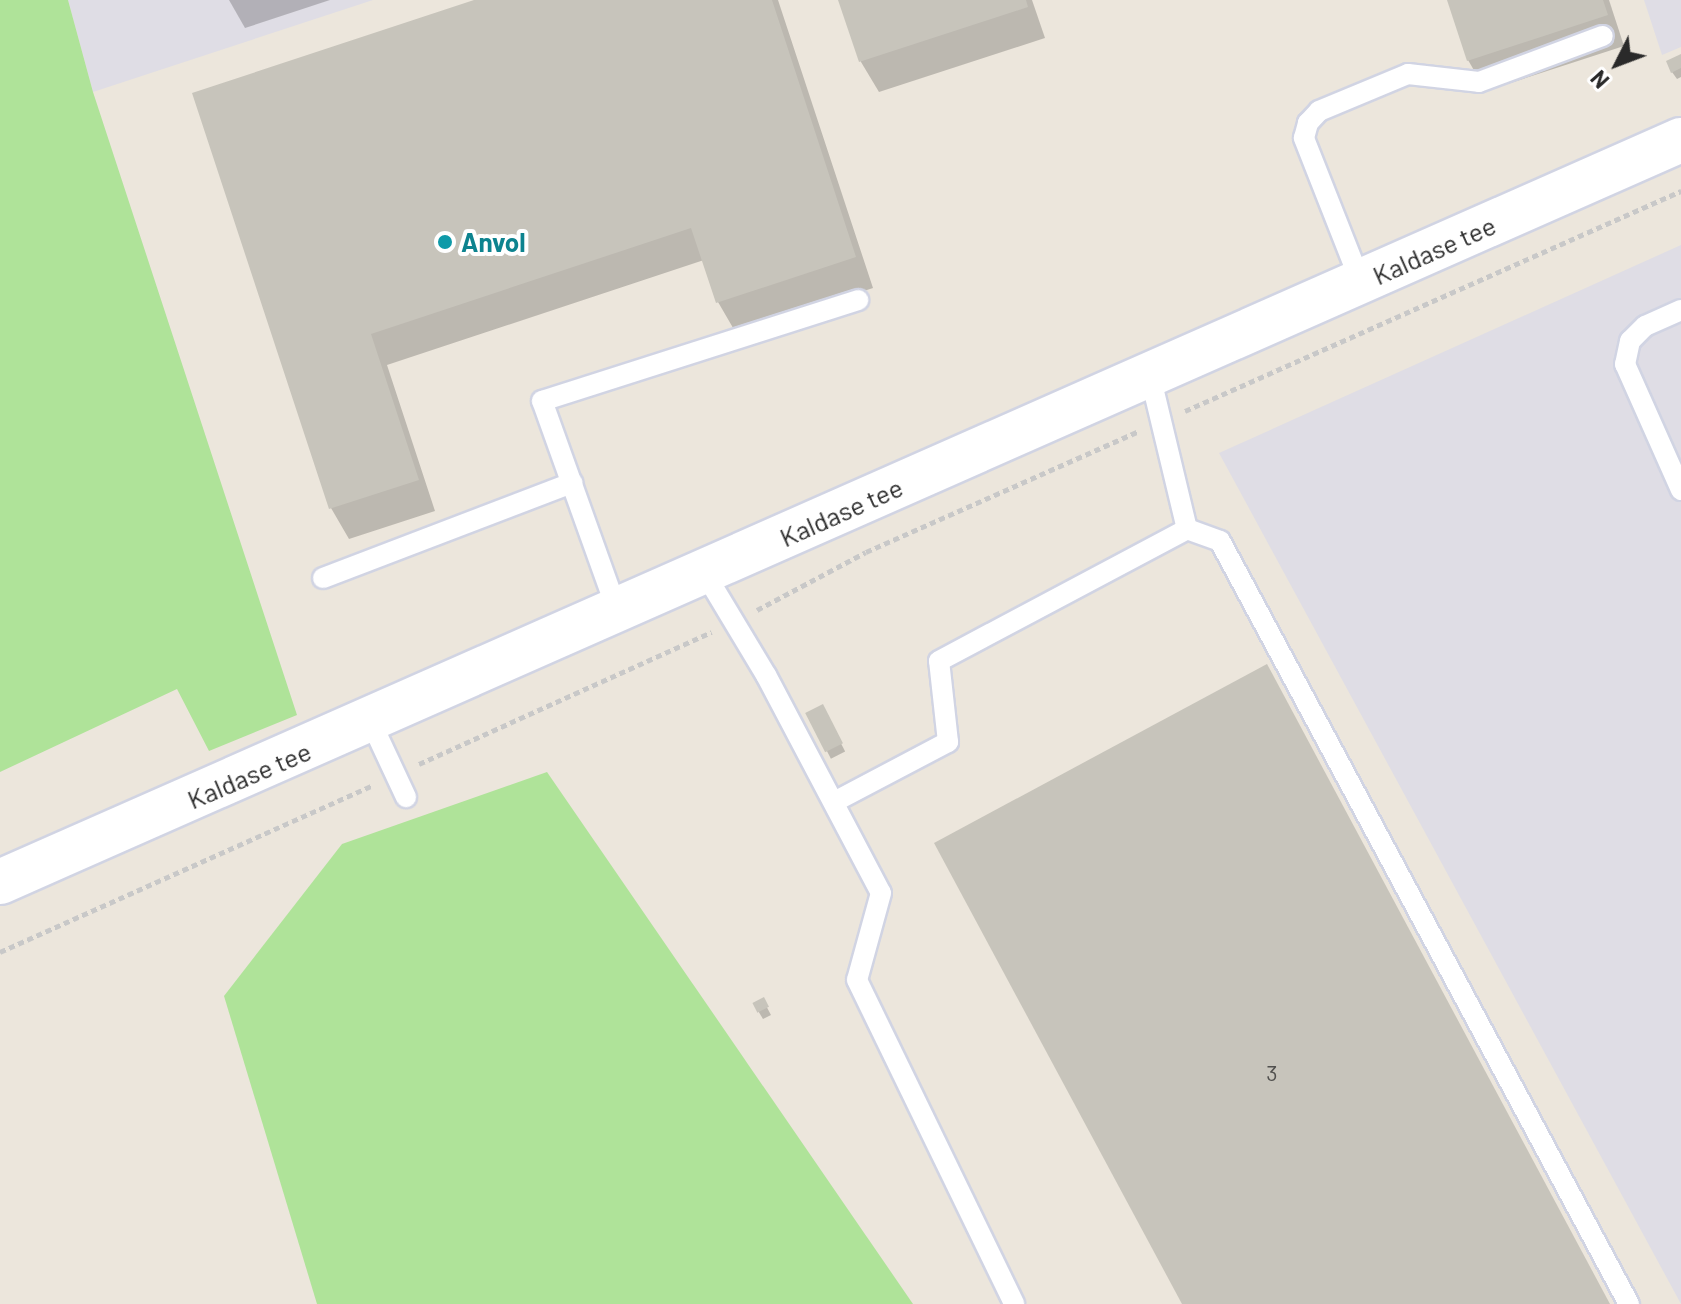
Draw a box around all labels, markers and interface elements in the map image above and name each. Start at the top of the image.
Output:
north arrow [1577,24,1657,104]
text: N [1585,66,1614,94]
street label: Kaldase tee [1368,209,1500,291]
place label: Anvol [461,226,526,258]
marker: Anvol [436,233,454,251]
street label: Kaldase tee [775,471,907,553]
street label: Kaldase tee [183,735,315,815]
house number: 3 [1266,1060,1278,1086]

